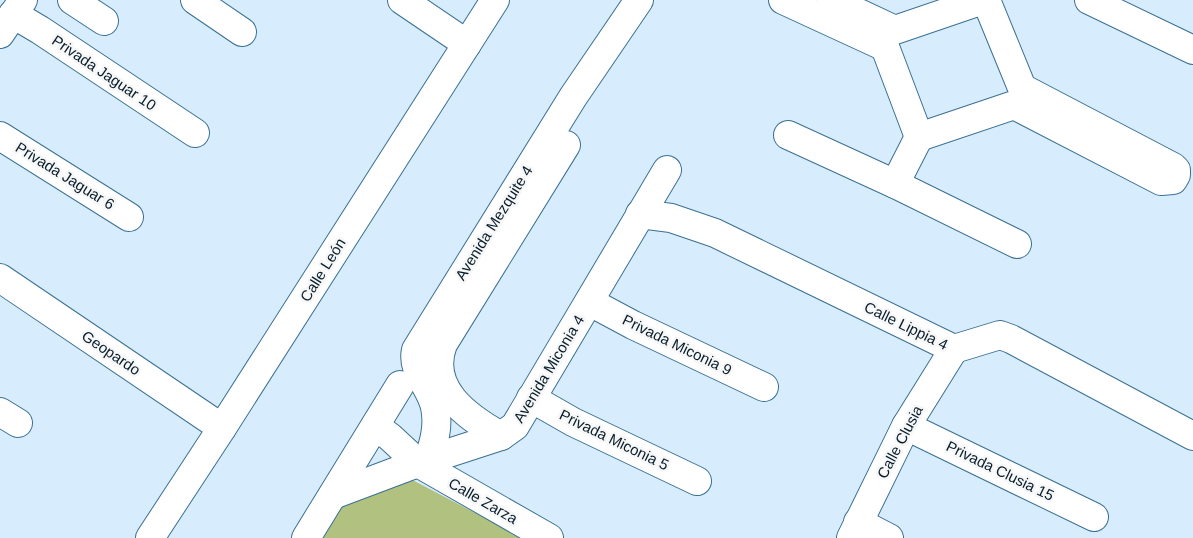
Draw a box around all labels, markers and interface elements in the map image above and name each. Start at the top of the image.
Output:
street label: Privada Jaguar 10 [49,31,160,114]
street label: Privada Jaguar 6 [13,138,118,213]
street label: Avenida Mezquite 4 [452,162,536,283]
street label: Calle León [296,235,349,305]
street label: Calle Lippia 4 [862,298,951,353]
street label: Privada Miconia 9 [620,311,735,378]
street label: Avenida Miconia 4 [510,312,587,426]
street label: Geopardo [79,327,144,378]
street label: Calle Clusia [873,402,926,481]
street label: Privada Miconia 5 [557,406,672,473]
street label: Privada Clusia 15 [944,437,1057,504]
street label: Calle Zarza [446,474,521,527]

